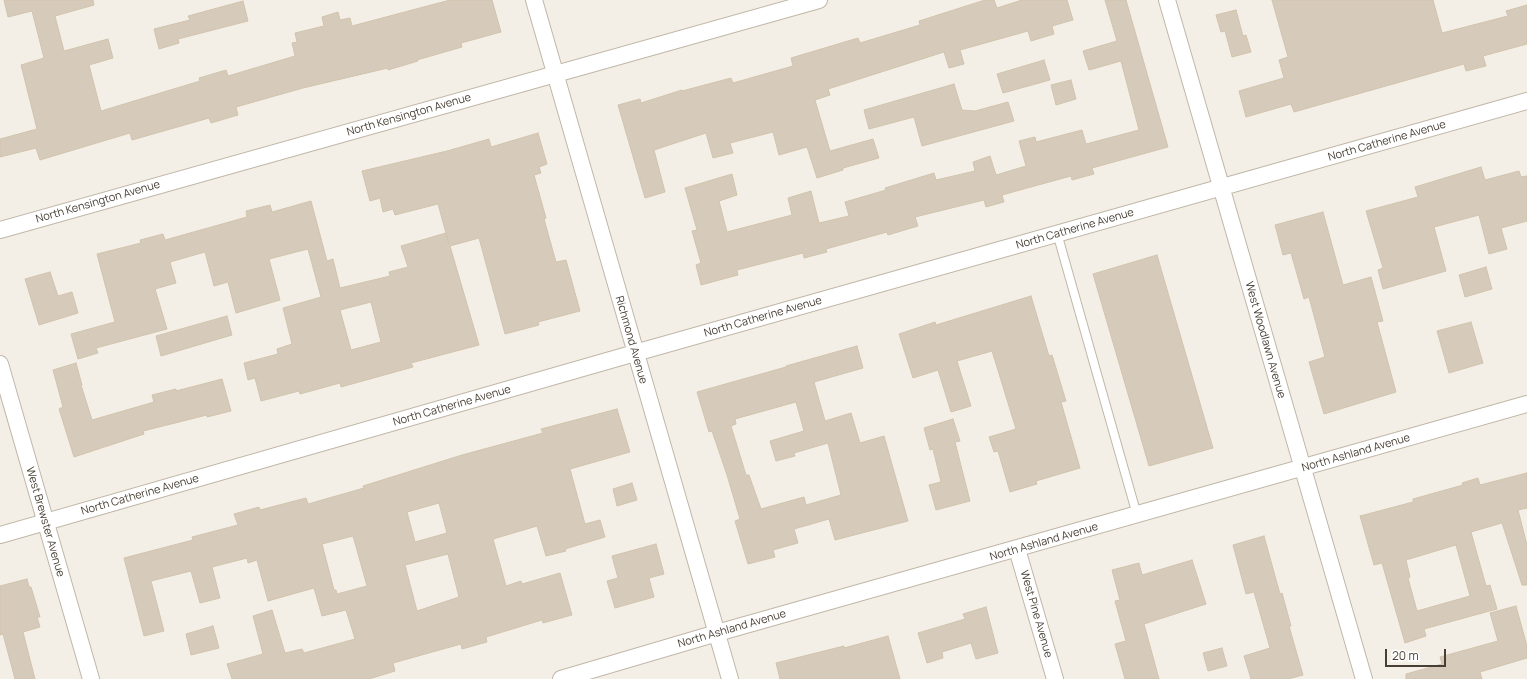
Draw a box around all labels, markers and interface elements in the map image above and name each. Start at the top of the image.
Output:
street label: North Kensington Avenue [345,91,473,139]
street label: North Catherine Avenue [1327,118,1447,164]
street label: North Kensington Avenue [34,178,162,226]
street label: North Catherine Avenue [1015,206,1135,252]
street label: West Woodlawn Avenue [1242,280,1288,400]
street label: North Catherine Avenue [703,294,823,340]
street label: Richmond Avenue [612,295,650,385]
street label: North Catherine Avenue [392,383,512,429]
street label: North Ashland Avenue [1300,431,1412,475]
street label: West Brewster Avenue [23,466,67,578]
street label: North Catherine Avenue [80,472,200,518]
street label: North Ashland Avenue [988,520,1100,564]
street label: West Pine Avenue [1017,569,1055,659]
street label: North Ashland Avenue [676,607,788,651]
scale bar [1387,641,1448,667]
text: 20 m [1392,647,1419,664]

